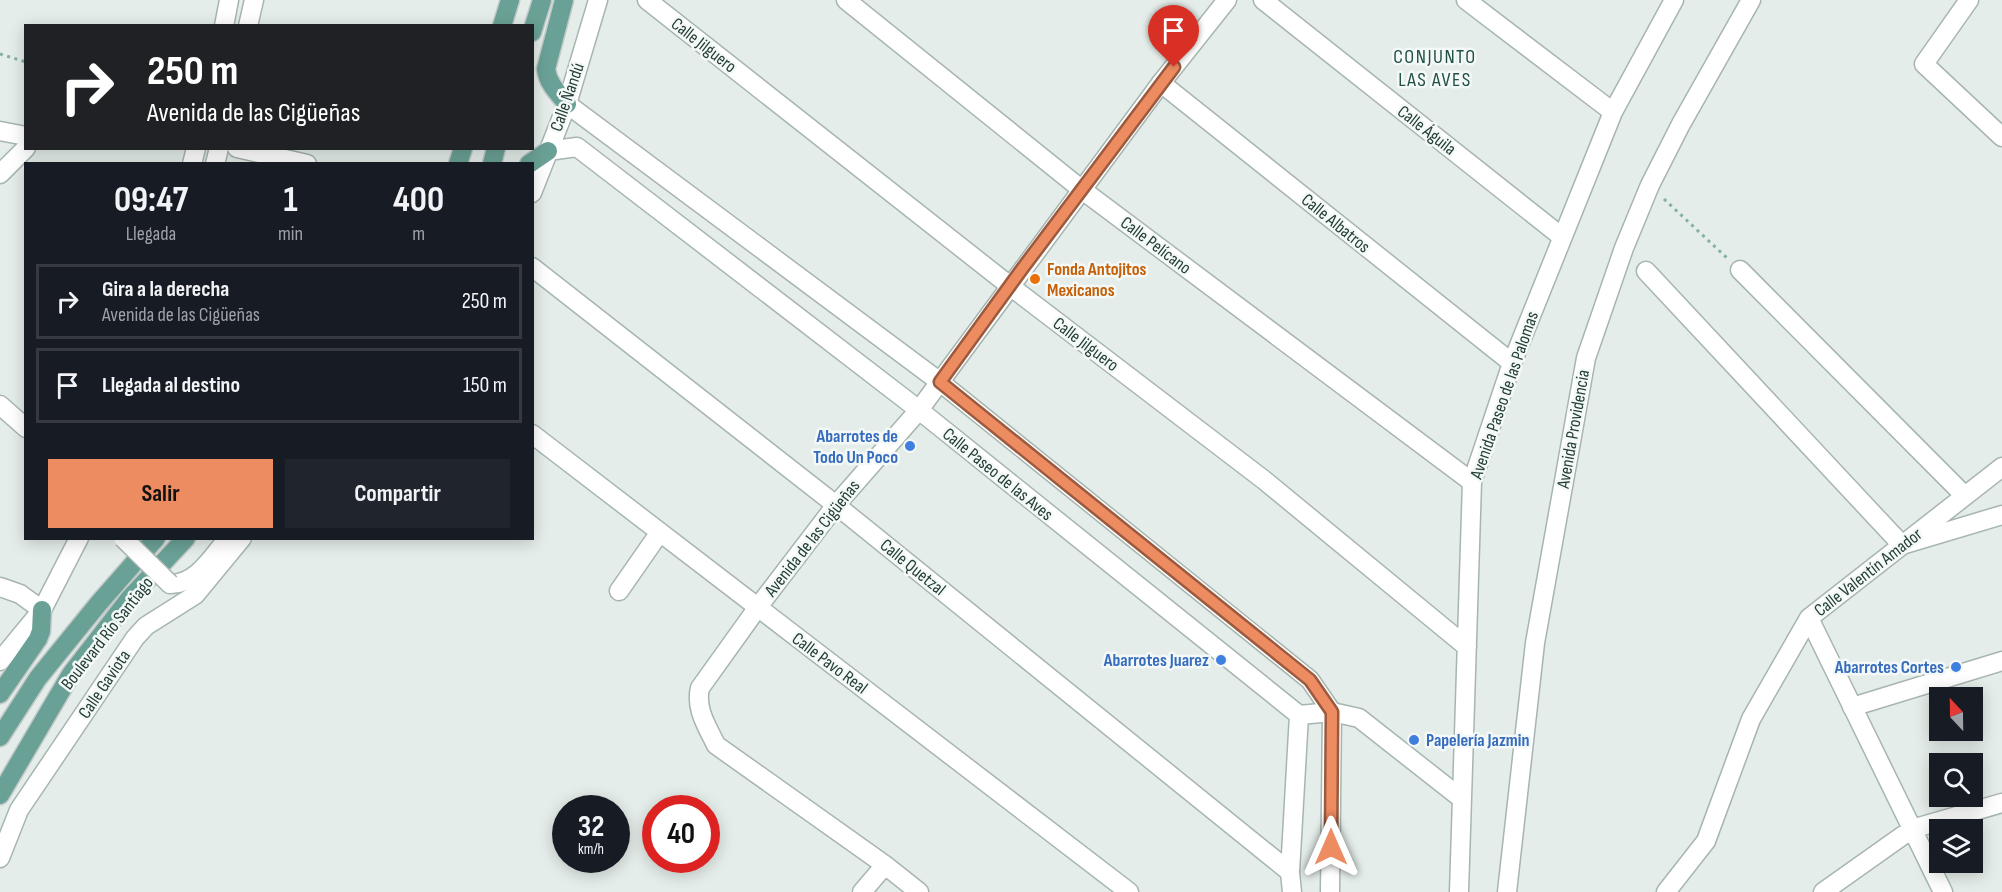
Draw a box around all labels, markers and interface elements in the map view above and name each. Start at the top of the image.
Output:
pin [1148,5,1199,67]
street label: Calle Jilguero [667,13,740,77]
icon: arrive [1157,14,1190,47]
district label: CONJUNTO LAS AVES [1393,45,1477,92]
text: 250 m [147,46,238,97]
icon: right [48,48,126,126]
street label: Calle Ñandú [546,60,589,134]
text: Avenida de las Cigüeñas [147,97,360,129]
street label: Calle Águila [1393,101,1460,160]
text: 09:47 [114,179,188,222]
text: 1 [284,179,298,222]
text: 400 [393,179,444,222]
street label: Calle Albatros [1297,189,1374,257]
street label: Calle Pelícano [1116,212,1195,279]
text: Llegada [126,222,176,246]
text: min [278,222,303,246]
text: m [412,222,425,246]
place label: Fonda Antojitos Mexicanos [1047,259,1147,301]
marker: Fonda Antojitos Mexicanos [1028,272,1042,286]
text: Gira a la derecha [102,276,229,303]
icon: right [51,285,84,318]
text: 250 m [462,288,507,315]
text: Avenida de las Cigüeñas [102,303,260,327]
street label: Avenida Paseo de las Palomas [1466,309,1543,482]
street label: Calle Jilguero [1049,313,1123,376]
street label: Avenida Providencia [1553,368,1594,491]
icon: arrive [51,369,84,402]
text: Llegada al destino [102,372,240,399]
text: 150 m [463,372,507,399]
street label: Calle Paseo de las Aves [938,424,1057,525]
place label: Abarrotes de Todo Un Poco [813,426,898,468]
marker: Abarrotes de Todo Un Poco [903,439,917,453]
button: Salir [48,459,273,528]
button: Compartir [285,459,510,528]
street label: Avenida de las Cigüeñas [760,476,864,602]
street label: Calle Valentín Amador [1810,524,1926,621]
street label: Calle Quetzal [876,535,950,600]
street label: Boulevard Río Santiago [57,573,158,694]
street label: Calle Pavo Real [788,628,872,699]
street label: Calle Gaviota [74,646,135,722]
place label: Abarrotes Juarez [1103,650,1209,671]
marker: Abarrotes Juarez [1214,653,1228,667]
place label: Abarrotes Cortes [1834,657,1944,678]
marker: Abarrotes Cortes [1949,660,1963,674]
north arrow [1929,687,1983,741]
map controls [1929,687,1983,873]
place label: Papelería Jazmin [1426,730,1529,751]
marker: Papelería Jazmin [1407,733,1421,747]
button: search [1929,753,1983,807]
speed limit sign: 40 [642,795,720,873]
text: 32 [578,809,604,845]
position arrow [1299,815,1363,879]
button: layers [1929,819,1983,873]
text: km/h [578,840,604,859]

